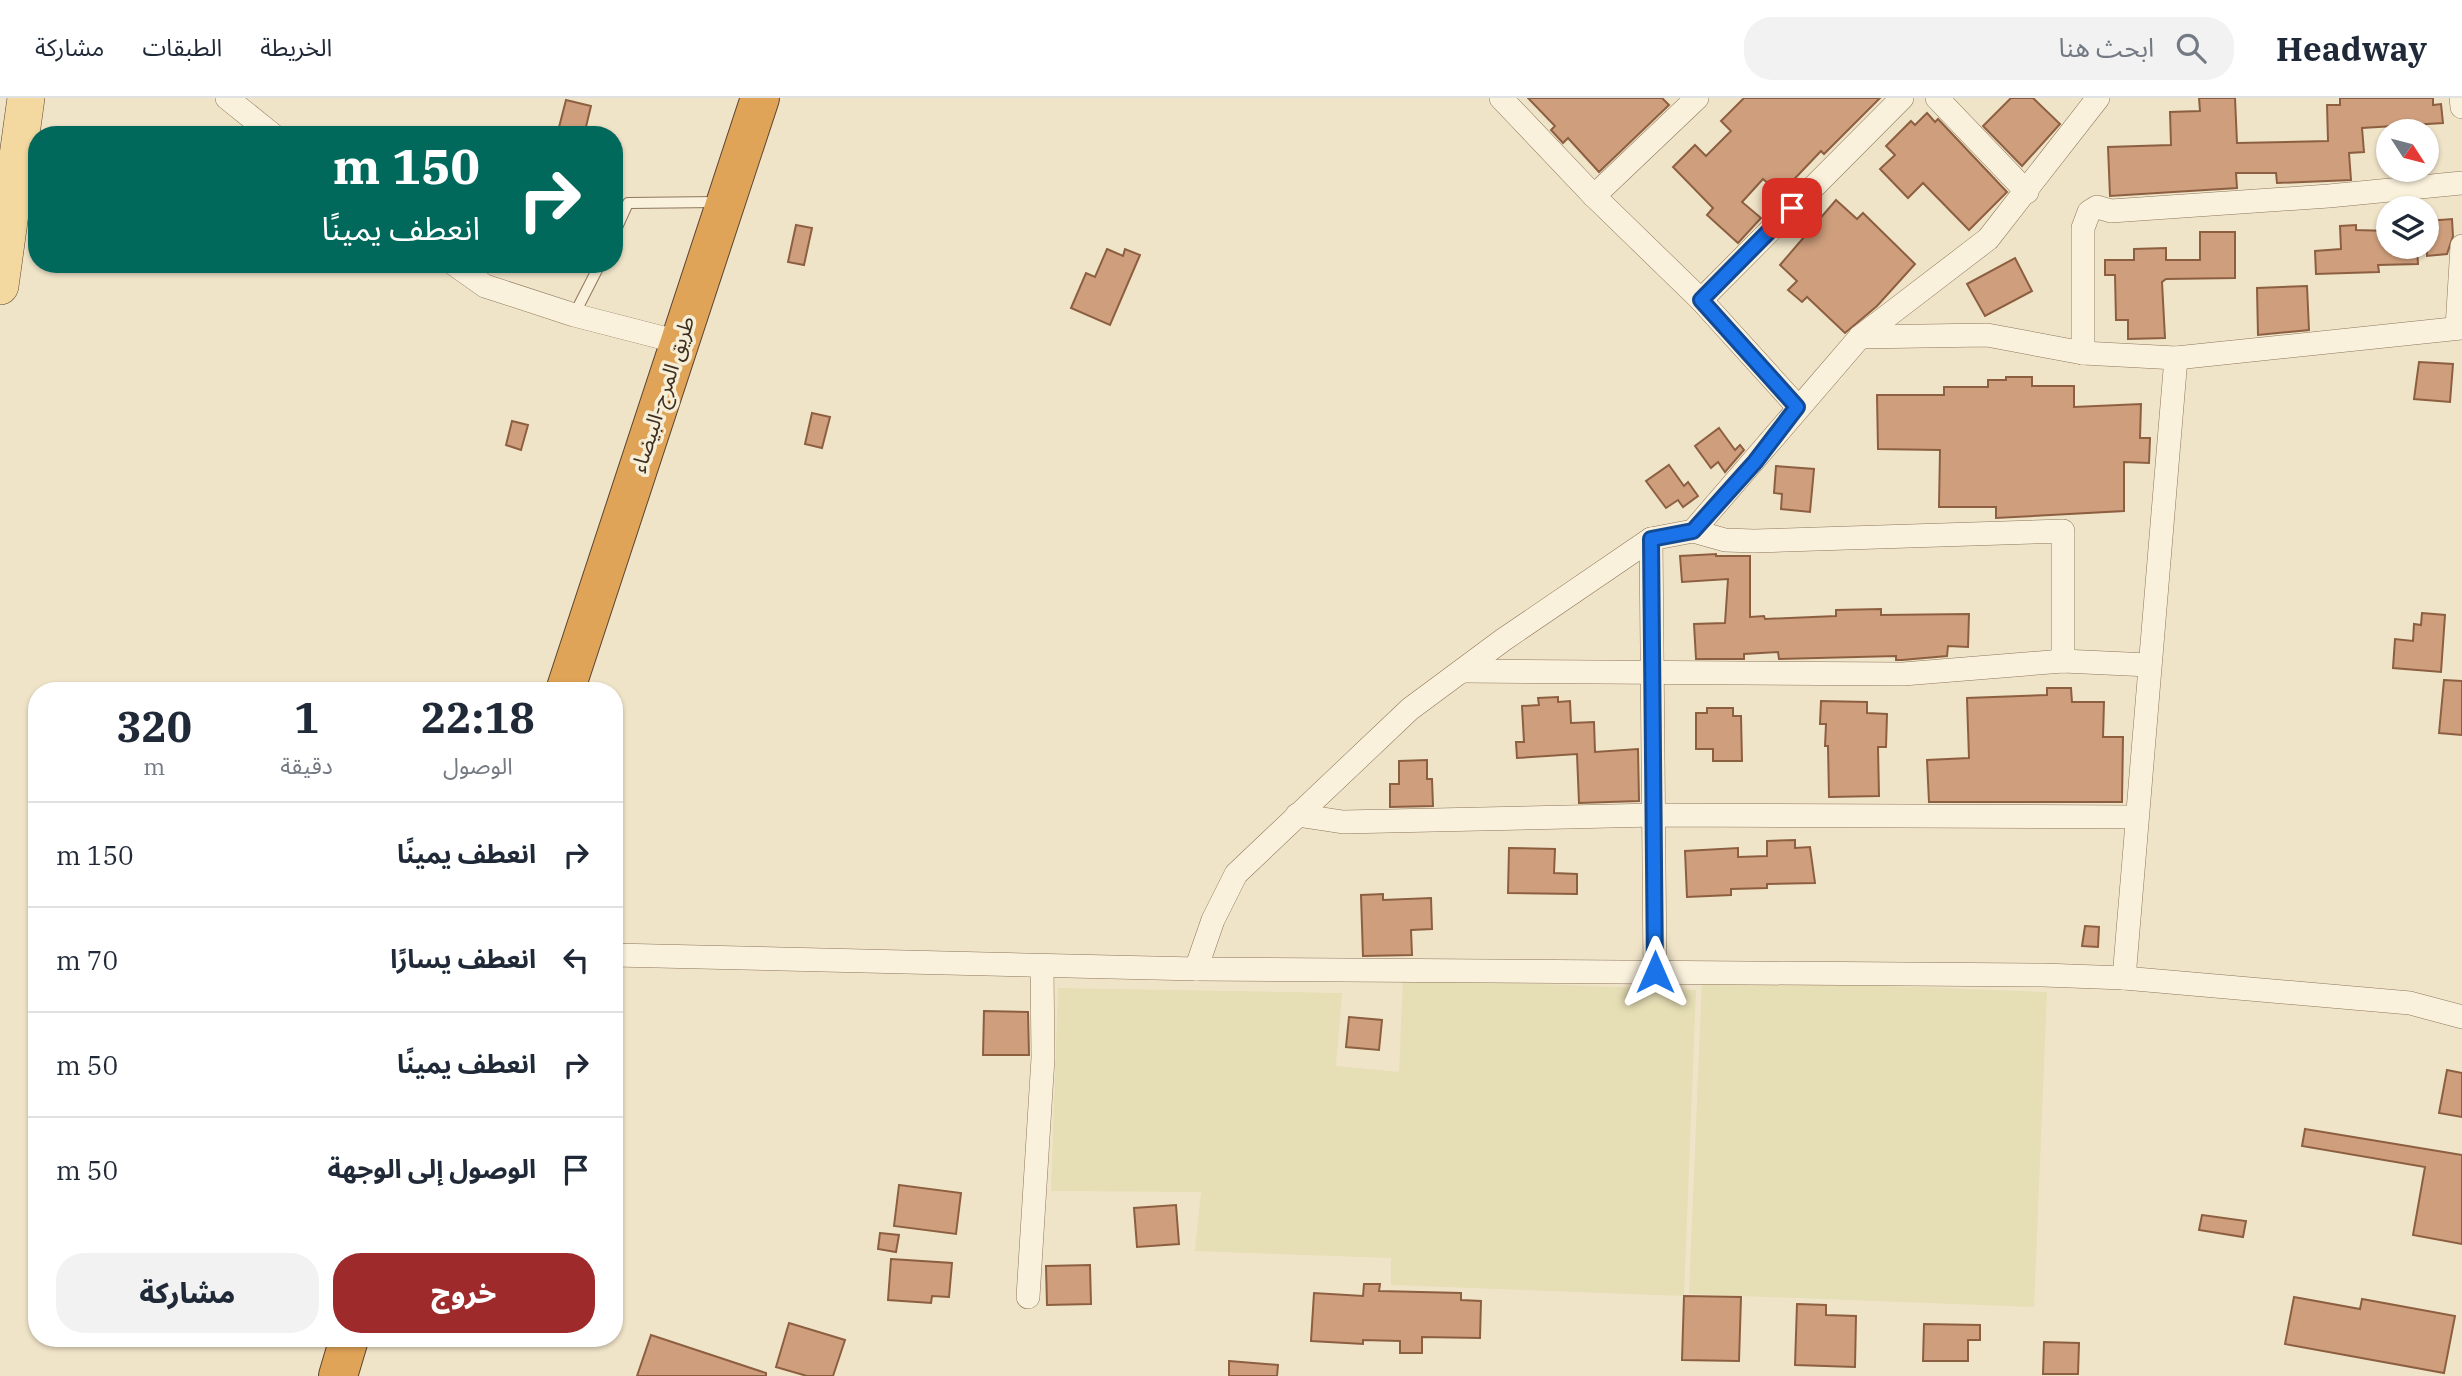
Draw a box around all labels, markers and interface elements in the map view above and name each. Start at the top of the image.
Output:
search box [1744,17,2234,80]
text: Headway [2276,27,2427,70]
icon: search [2172,29,2210,67]
text: ابحث هنا [2059,30,2154,64]
text: مشاركة [35,31,104,63]
text: الطبقات [142,31,222,63]
text: الخريطة [260,31,332,63]
north arrow [2376,119,2440,182]
map controls [2376,119,2439,259]
text: 150 m [333,134,480,197]
icon: right [504,154,595,245]
pin [1762,178,1822,238]
icon: arrive [1773,189,1811,227]
button: layers [2376,196,2439,259]
text: انعطف يمينًا [322,207,480,249]
street label: طريق المرج-البيضاء [624,312,702,476]
text: 1 [294,690,319,745]
text: 22:18 [421,690,535,745]
text: 320 [116,699,192,754]
text: دقيقة [280,750,333,780]
text: الوصول [443,750,513,780]
text: m [143,751,165,781]
text: انعطف يمينًا [397,836,536,870]
icon: right [557,836,595,874]
text: 150 m [56,838,134,872]
position arrow [1618,935,1692,1009]
text: انعطف يسارًا [390,941,536,975]
icon: left [557,941,595,979]
text: 70 m [56,943,118,977]
text: انعطف يمينًا [397,1046,536,1080]
icon: right [557,1046,595,1084]
text: 50 m [56,1048,118,1082]
text: الوصول إلى الوجهة [328,1151,536,1185]
icon: arrive [557,1151,595,1189]
text: 50 m [56,1153,118,1187]
button: مشاركة [56,1253,319,1333]
button: خروج [333,1253,595,1333]

